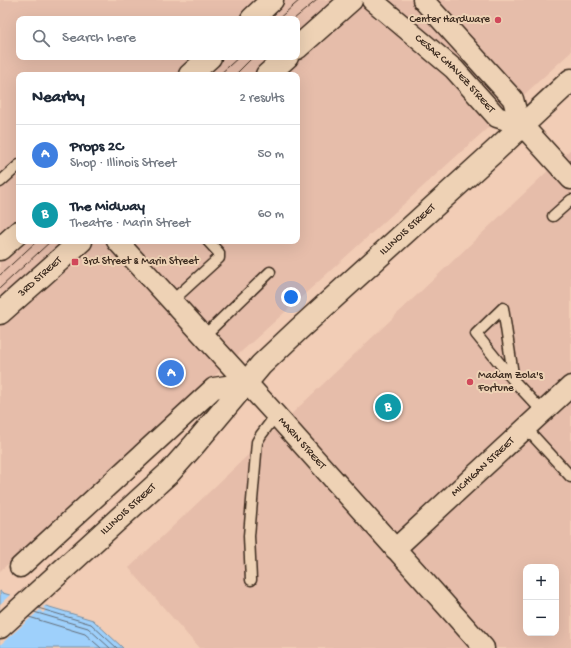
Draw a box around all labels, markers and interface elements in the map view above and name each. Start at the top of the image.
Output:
place label: Center Hardware [410,14,490,26]
marker: Center Hardware [493,15,503,25]
search box [16,16,300,60]
icon: search [30,27,52,49]
text: Search here [62,29,136,47]
street label: CESAR CHAVEZ STREET [412,32,497,116]
text: Nearby [32,88,85,108]
text: 2 results [239,91,284,106]
text: Props 2C [70,138,123,156]
text: A [41,147,49,162]
text: 50 m [257,147,284,162]
text: Shop · Illinois Street [70,156,176,171]
text: The Midway [70,198,145,216]
street label: ILLINOIS STREET [378,201,439,258]
text: B [42,207,48,222]
text: 60 m [258,207,284,222]
text: Theatre · Marin Street [70,216,190,231]
street label: 3RD STREET [15,254,65,300]
place label: 3rd Street & Marin Street [82,256,200,268]
marker: 3rd Street & Marin Street [70,257,80,267]
your location [281,287,301,307]
pin: A [158,358,184,388]
place label: Madam Zola's Fortune [477,370,544,395]
marker: Madam Zola's Fortune [465,377,475,387]
pin: B [375,392,401,422]
street label: MARIN STREET [275,415,328,473]
street label: MICHIGAN STREET [449,435,518,500]
street label: ILLINOIS STREET [98,481,159,538]
map controls [523,564,559,636]
button: + [523,564,559,600]
button: − [523,600,559,636]

